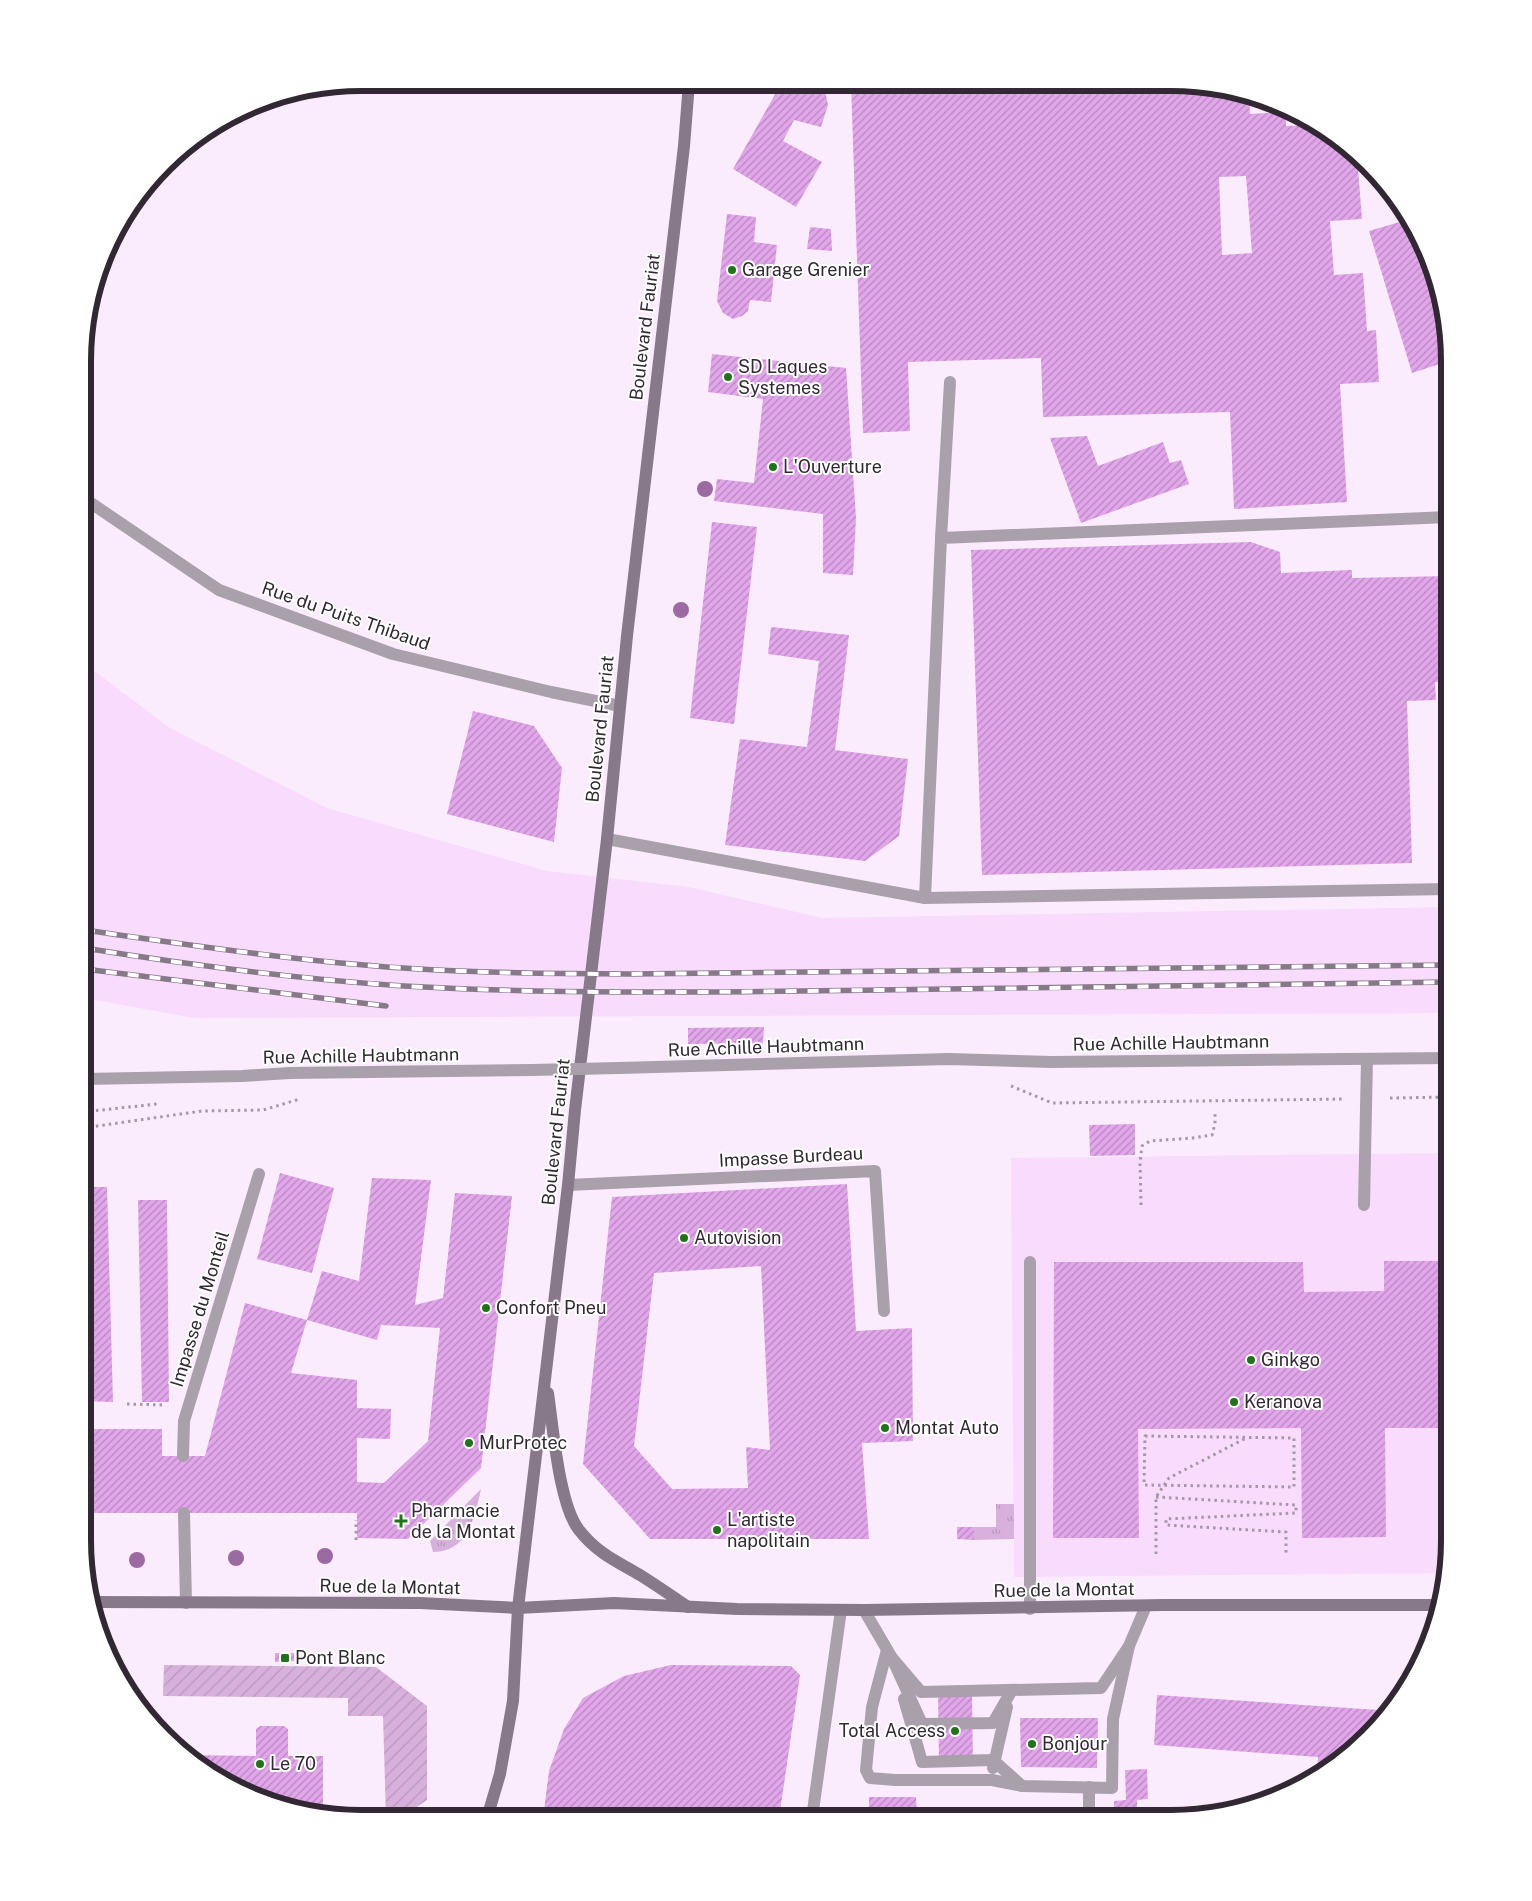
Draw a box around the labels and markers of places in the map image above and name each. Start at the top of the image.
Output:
place label: Garage Grenier [742,259,870,280]
marker: Garage Grenier [726,264,738,276]
place label: SD Laques Systemes [738,356,827,398]
marker: SD Laques Systemes [722,371,734,383]
place label: L'Ouverture [783,456,882,477]
marker: L'Ouverture [767,461,779,473]
place label: Autovision [694,1227,782,1248]
marker: Autovision [678,1232,690,1244]
place label: Confort Pneu [496,1297,606,1318]
marker: Confort Pneu [480,1302,492,1314]
place label: Ginkgo [1261,1349,1320,1370]
marker: Ginkgo [1245,1354,1257,1366]
place label: Keranova [1244,1391,1322,1412]
marker: Keranova [1228,1396,1240,1408]
place label: Montat Auto [895,1417,999,1438]
marker: Montat Auto [879,1422,891,1434]
place label: MurProtec [479,1432,567,1453]
marker: MurProtec [463,1437,475,1449]
place label: Pharmacie de la Montat [411,1500,515,1542]
place label: L'artiste napolitain [727,1509,810,1551]
marker: Pharmacie de la Montat [395,1515,407,1527]
marker: L'artiste napolitain [711,1524,723,1536]
place label: Pont Blanc [295,1647,385,1668]
marker: Pont Blanc [279,1652,291,1664]
place label: Total Access [839,1720,945,1741]
marker: Total Access [949,1725,961,1737]
place label: Bonjour [1042,1733,1107,1754]
marker: Bonjour [1026,1738,1038,1750]
place label: Le 70 [270,1753,316,1774]
marker: Le 70 [254,1758,266,1770]

